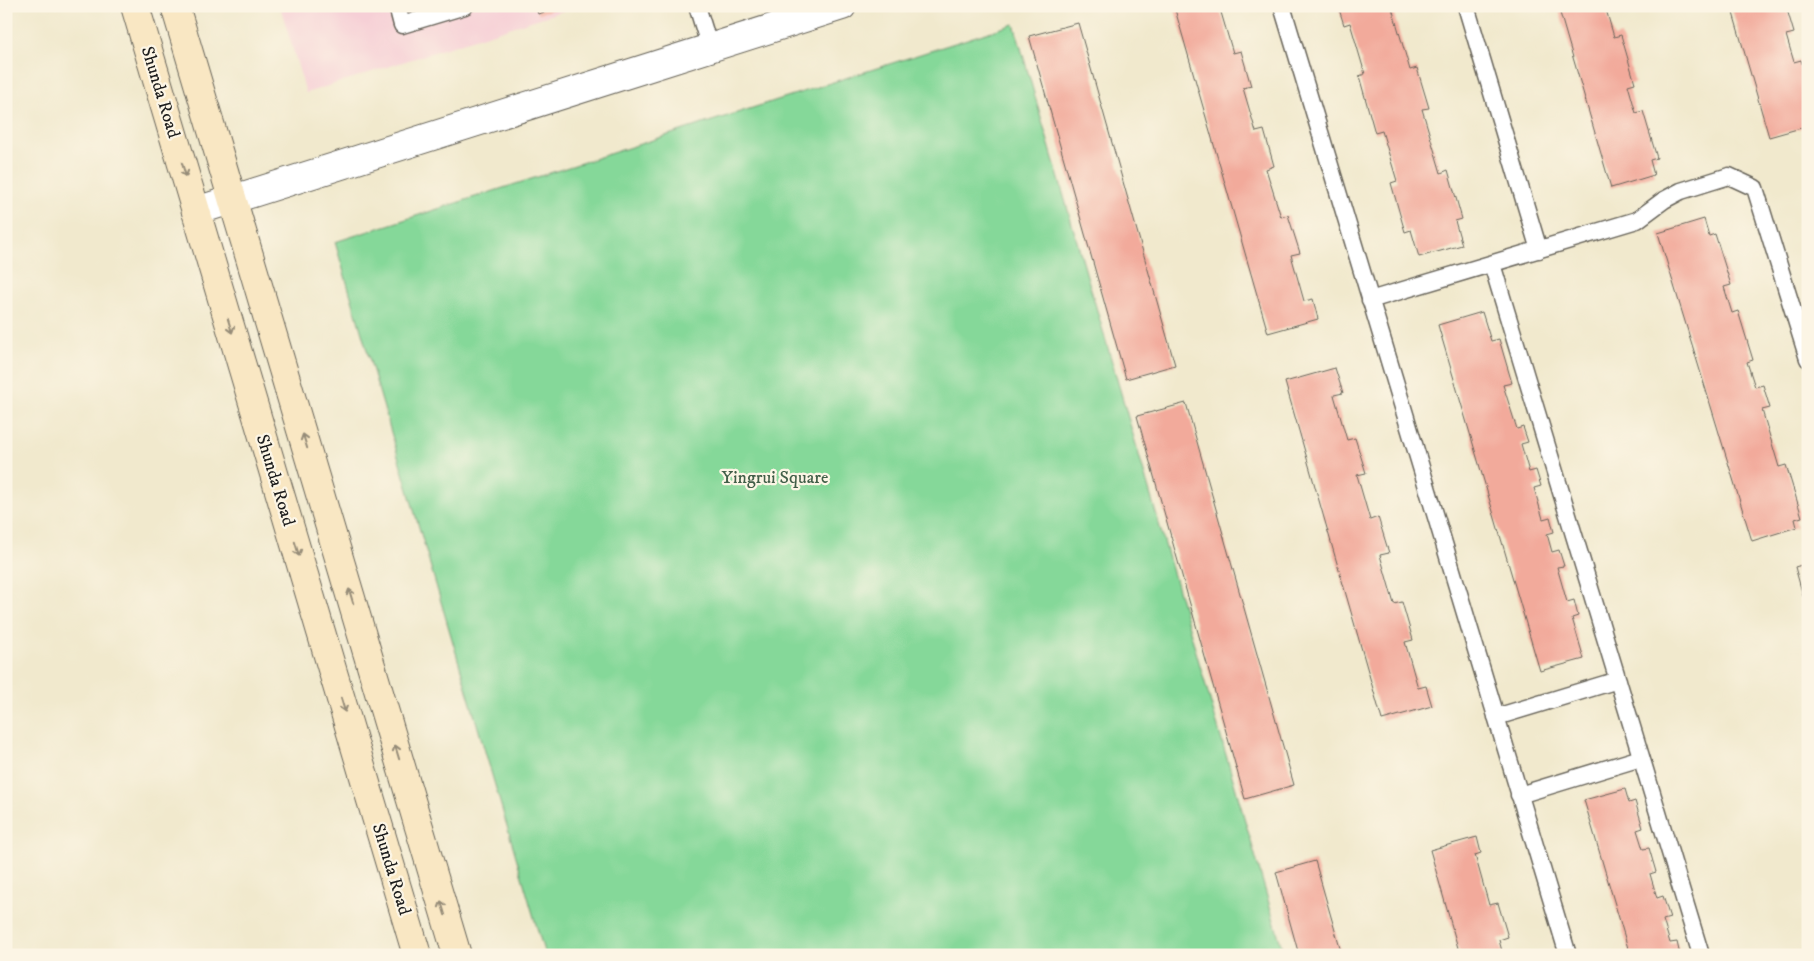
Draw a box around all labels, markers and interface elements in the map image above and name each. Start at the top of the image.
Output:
street label: Shunda Road [136,44,184,141]
one-way arrow [179,162,189,178]
one-way arrow [226,318,236,334]
street label: Shunda Road [251,432,299,529]
one-way arrow [299,433,309,449]
park label: Yingrui Square [722,467,828,489]
one-way arrow [292,541,302,557]
one-way arrow [345,589,355,605]
one-way arrow [339,696,349,712]
one-way arrow [392,745,402,761]
street label: Shunda Road [367,821,415,918]
one-way arrow [438,900,448,916]

